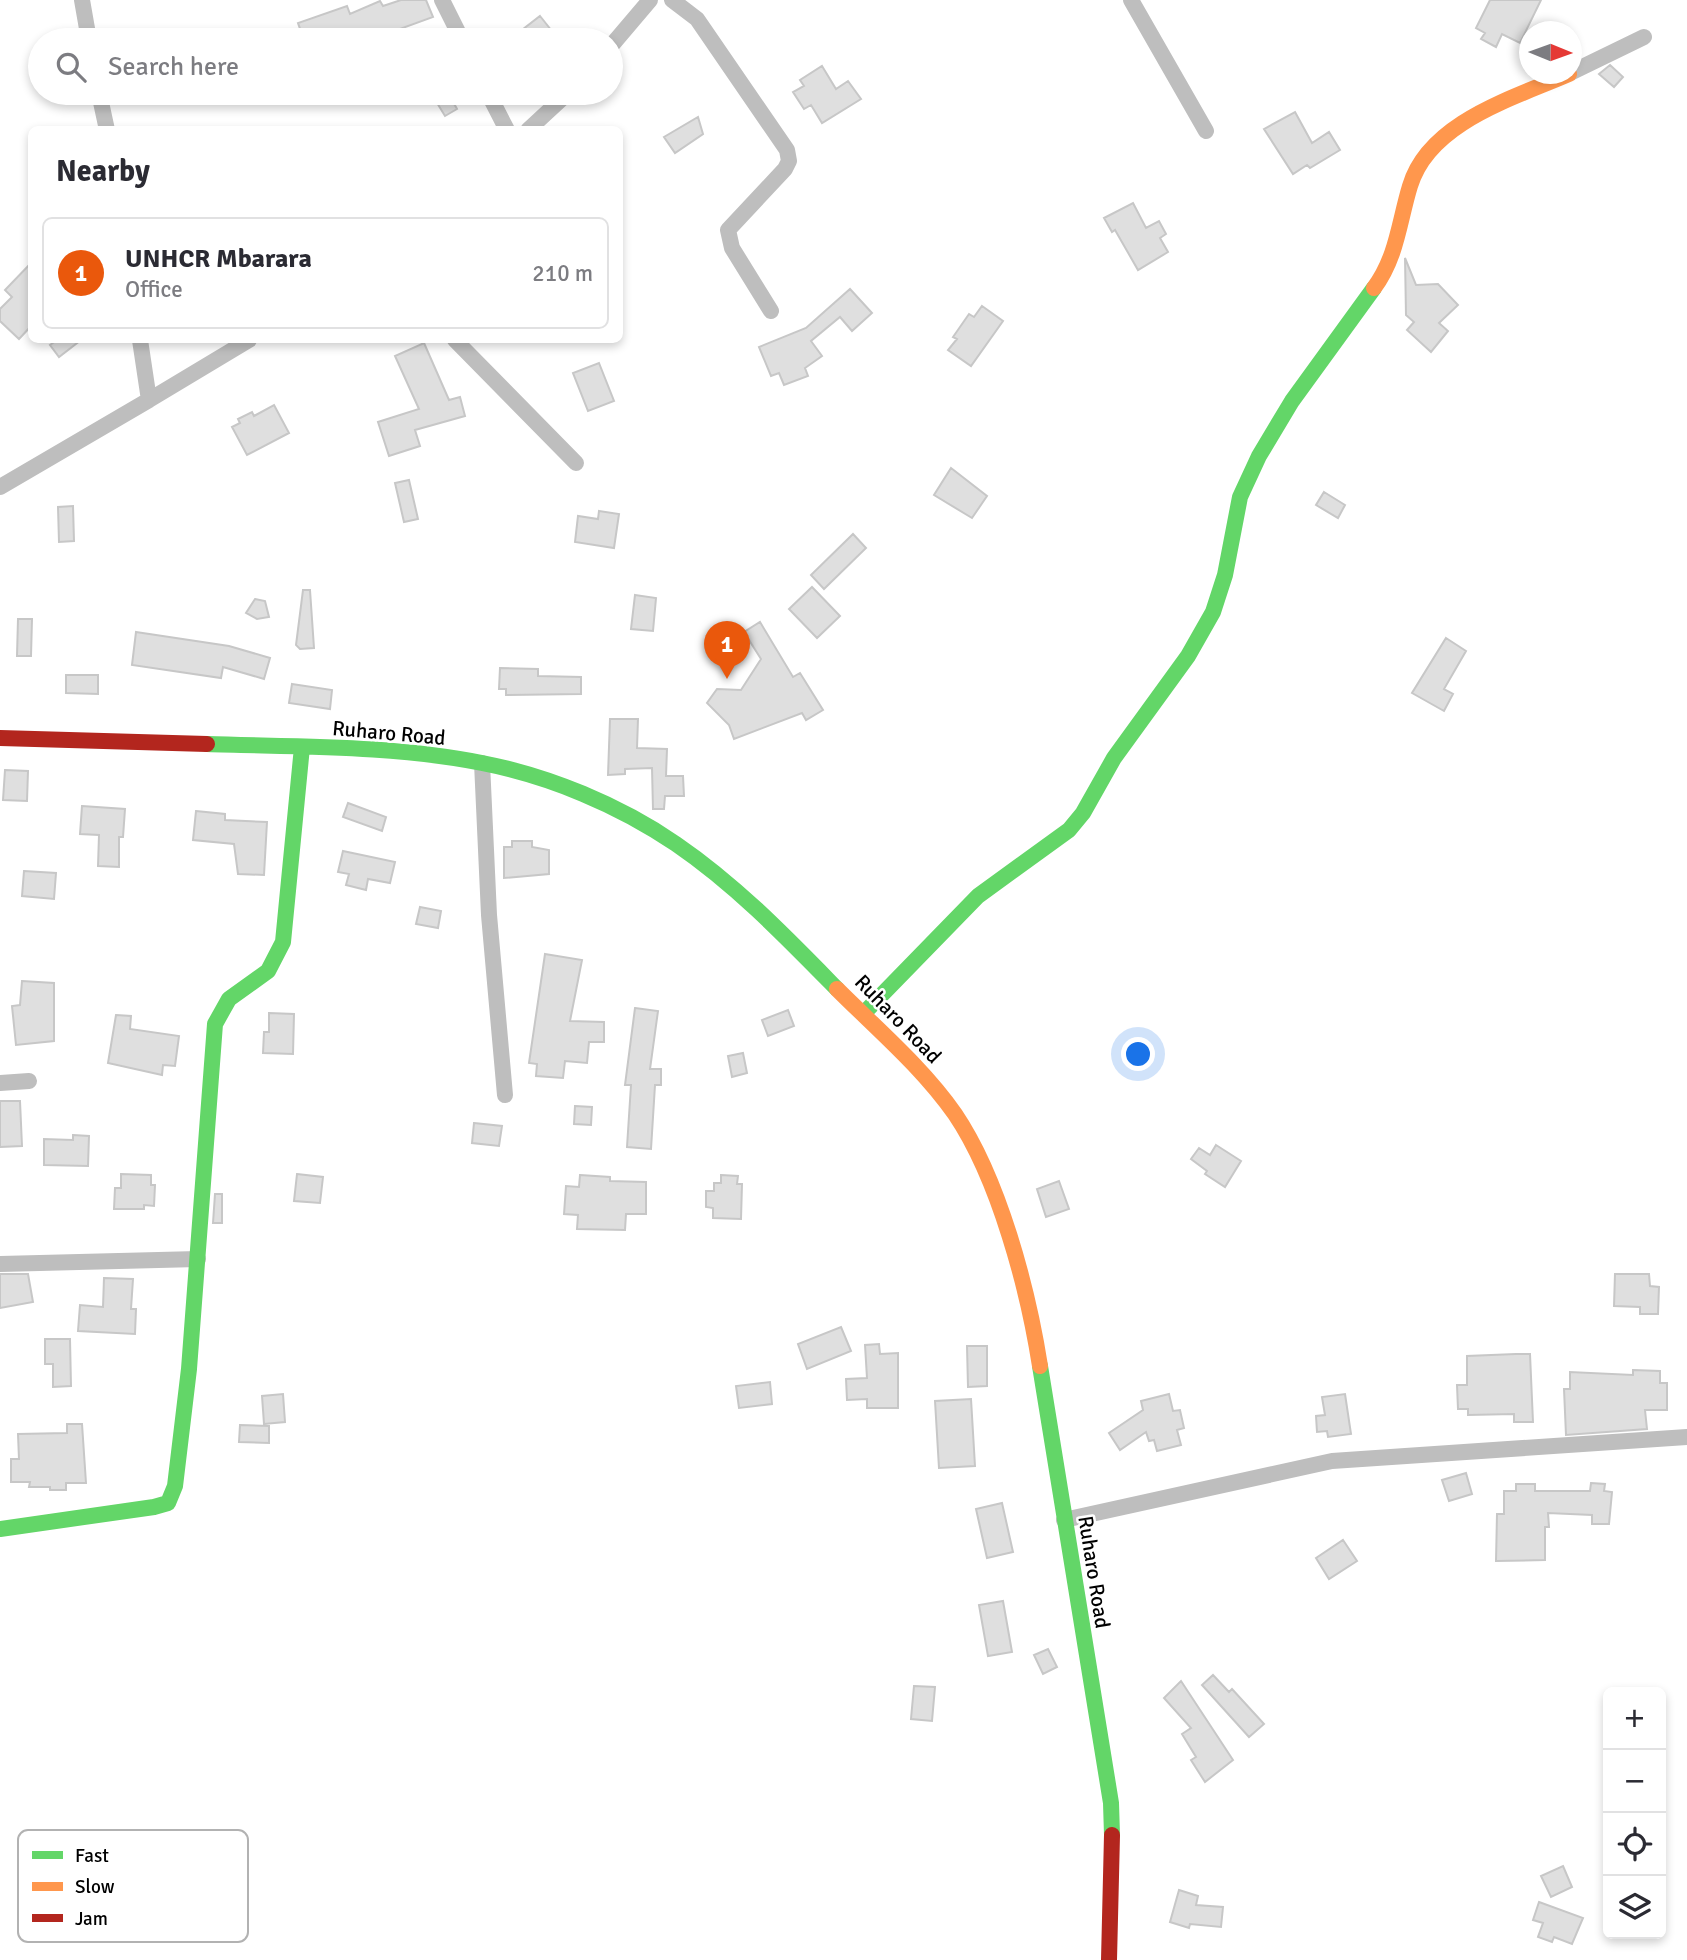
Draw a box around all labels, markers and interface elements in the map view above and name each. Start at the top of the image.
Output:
north arrow [1519,21,1582,84]
search box [28,28,623,105]
icon: search [52,48,90,86]
text: Search here [108,51,239,83]
text: Nearby [56,153,150,190]
text: UNHCR Mbarara [125,243,312,275]
text: 1 [75,259,87,288]
text: 210 m [532,259,593,288]
text: Office [125,275,183,304]
pin: 1 [704,621,750,679]
street label: Ruharo Road [331,715,447,751]
street label: Ruharo Road [849,969,947,1069]
your location [1121,1037,1155,1071]
street label: Ruharo Road [1072,1514,1116,1630]
map controls [1603,1687,1666,1939]
button: + [1603,1687,1666,1750]
button: − [1603,1750,1666,1813]
button: locate [1603,1813,1666,1876]
legend [18,1830,248,1942]
text: Fast [75,1844,109,1868]
text: Slow [75,1875,115,1899]
button: layers [1603,1876,1666,1939]
text: Jam [75,1907,108,1931]

